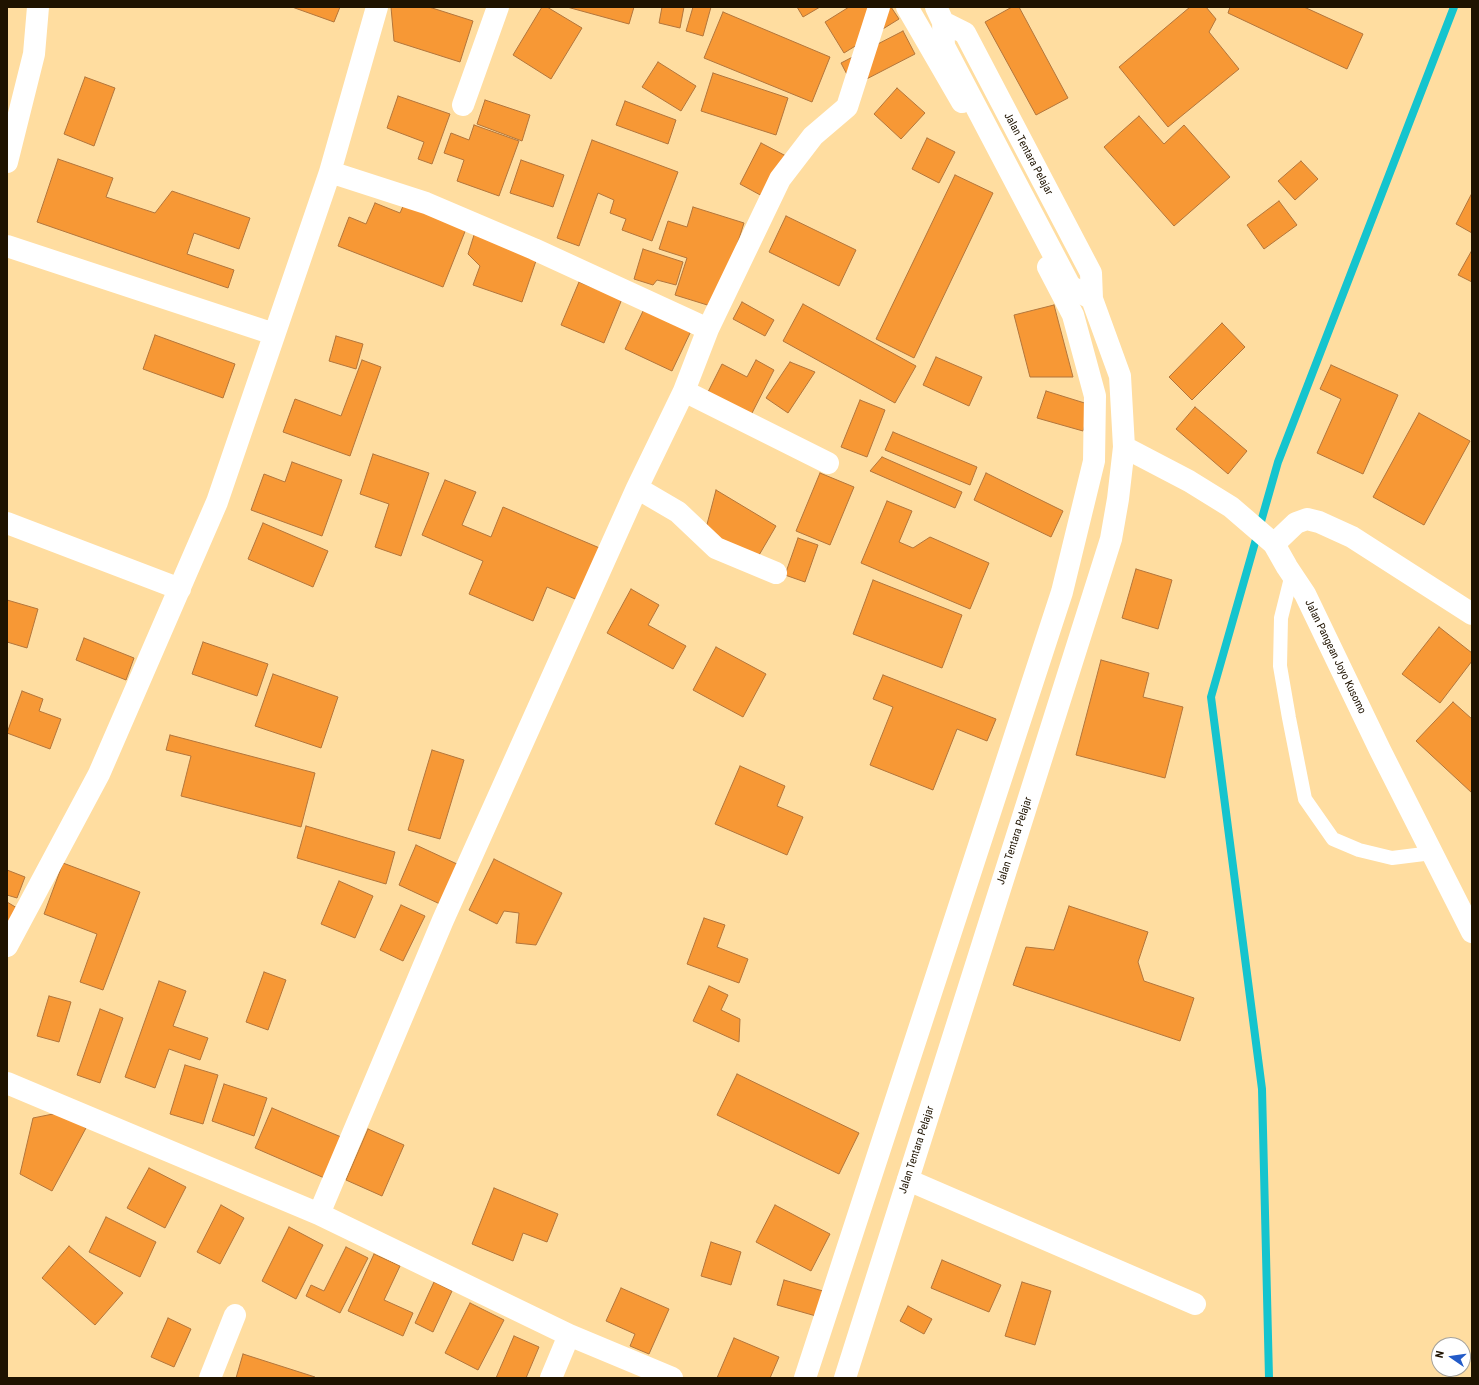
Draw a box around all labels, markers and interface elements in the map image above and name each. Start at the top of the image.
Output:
street label: Jalan Tentara Pelajar [1001,111,1055,197]
street label: Jalan Pangean Joyo Kusomo [1302,598,1368,716]
street label: Jalan Tentara Pelajar [995,795,1035,887]
street label: Jalan Tentara Pelajar [897,1104,937,1196]
north arrow [1431,1337,1471,1377]
text: N [1433,1350,1447,1359]

